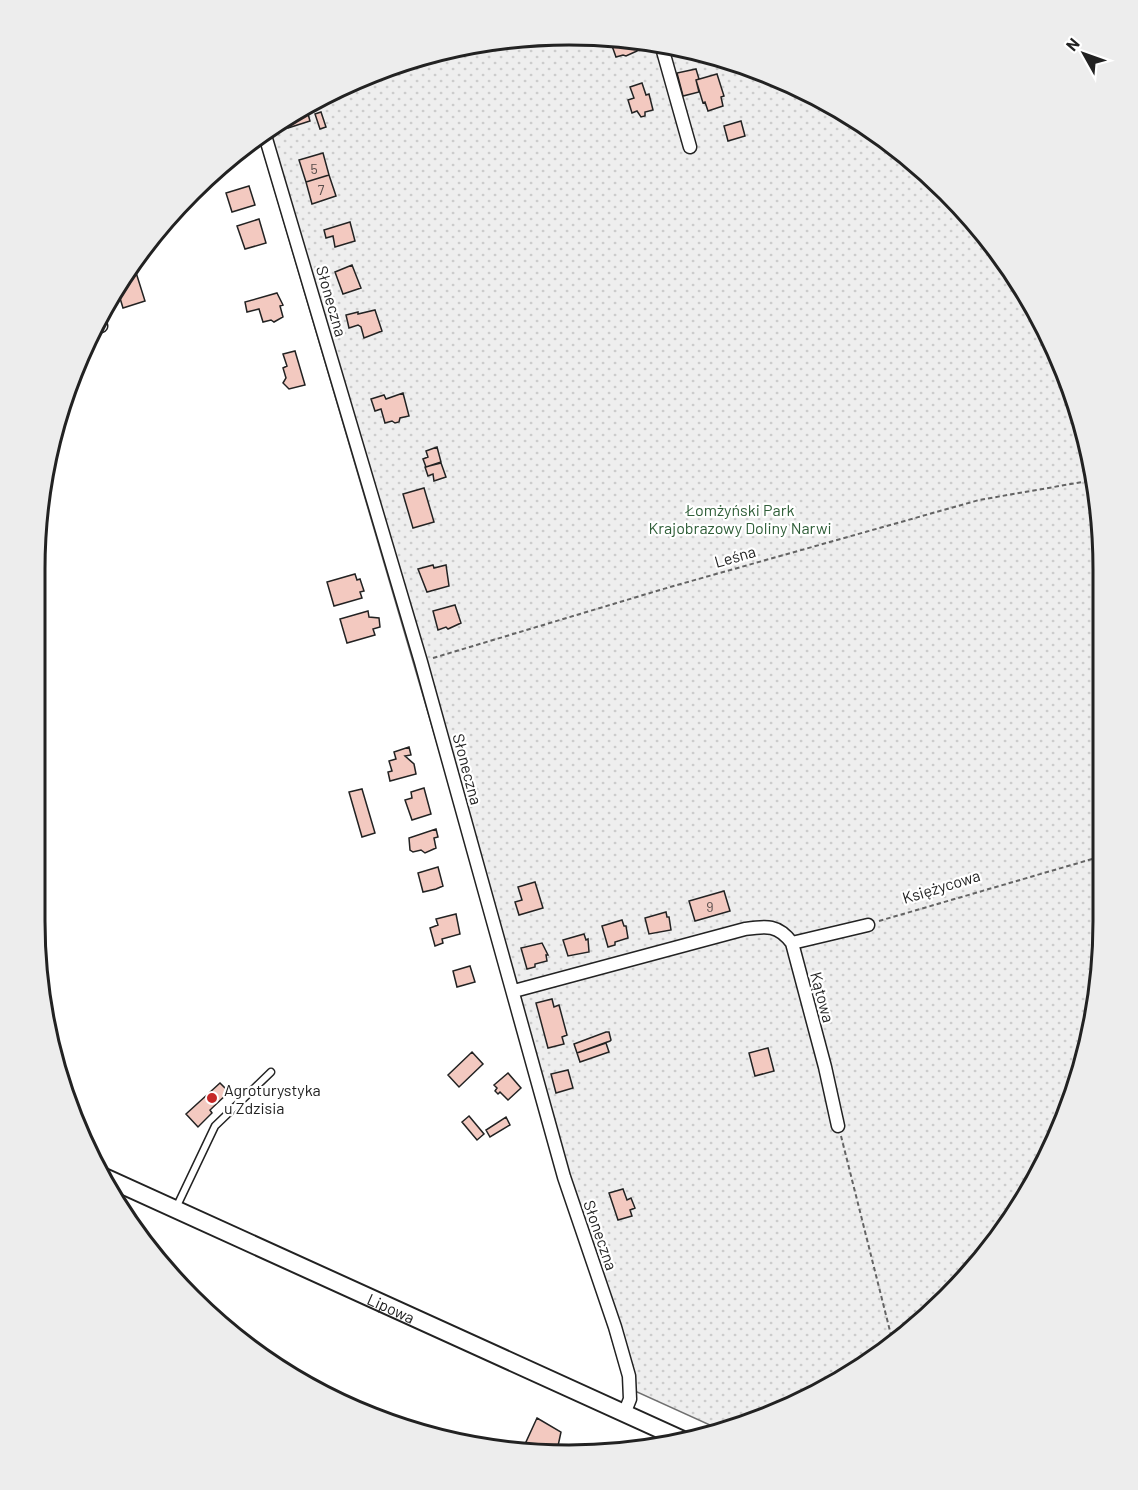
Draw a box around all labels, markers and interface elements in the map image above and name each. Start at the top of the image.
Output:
north arrow [1054,24,1114,84]
text: N [1061,34,1083,54]
house number: 5 [310,160,318,177]
house number: 7 [318,181,325,198]
street label: Słoneczna [313,263,351,339]
park label: Łomżyński Park Krajobrazowy Doliny Narwi [648,500,832,537]
street label: Leśna [712,541,758,571]
street label: Słoneczna [449,731,487,807]
street label: Księżycowa [900,865,982,907]
house number: 9 [706,898,714,915]
street label: Kątowa [807,970,839,1024]
place label: Agroturystyka u Zdzisia [224,1080,321,1117]
marker: Agroturystyka u Zdzisia [205,1091,219,1105]
street label: Słoneczna [580,1197,622,1273]
street label: Lipowa [365,1288,418,1326]

